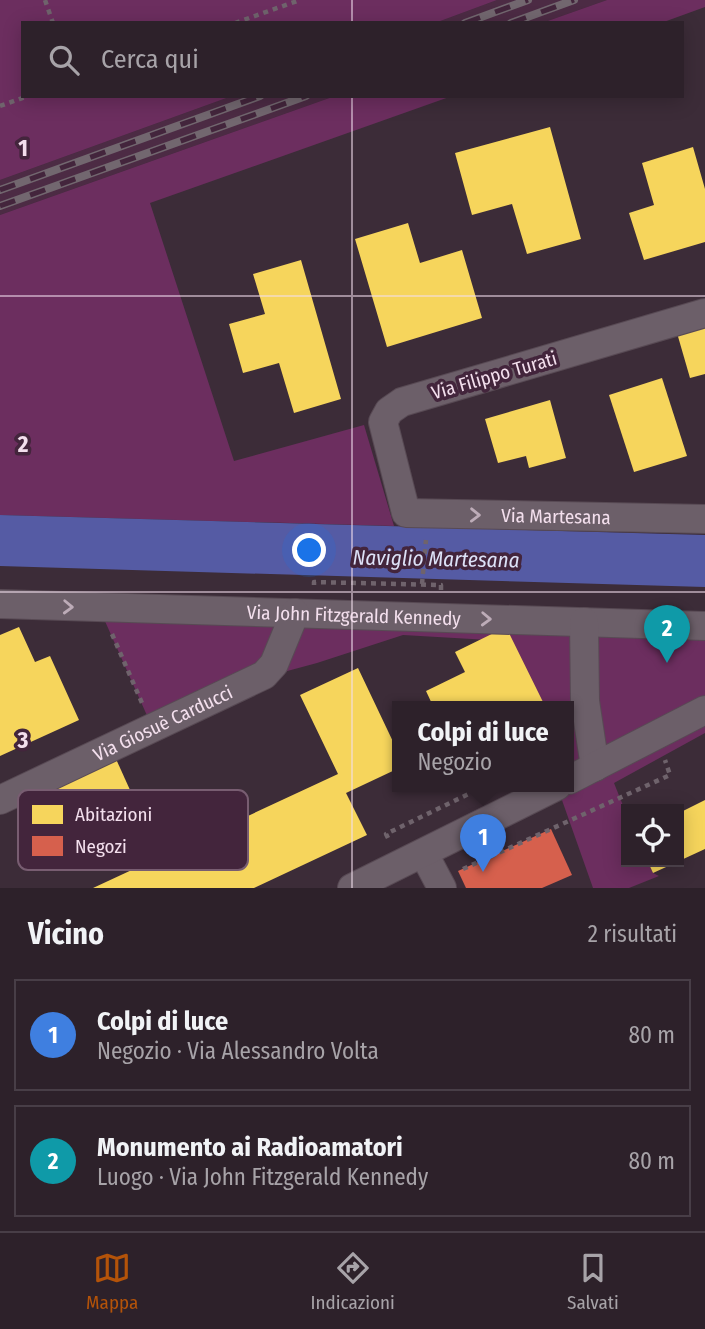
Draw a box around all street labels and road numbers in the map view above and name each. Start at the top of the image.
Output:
street label: Via Filippo Turati [429,347,560,404]
street label: Via Martesana [501,504,611,529]
street label: Via John Fitzgerald Kennedy [246,601,462,630]
street label: Via Giosuè Carducci [89,681,236,766]

